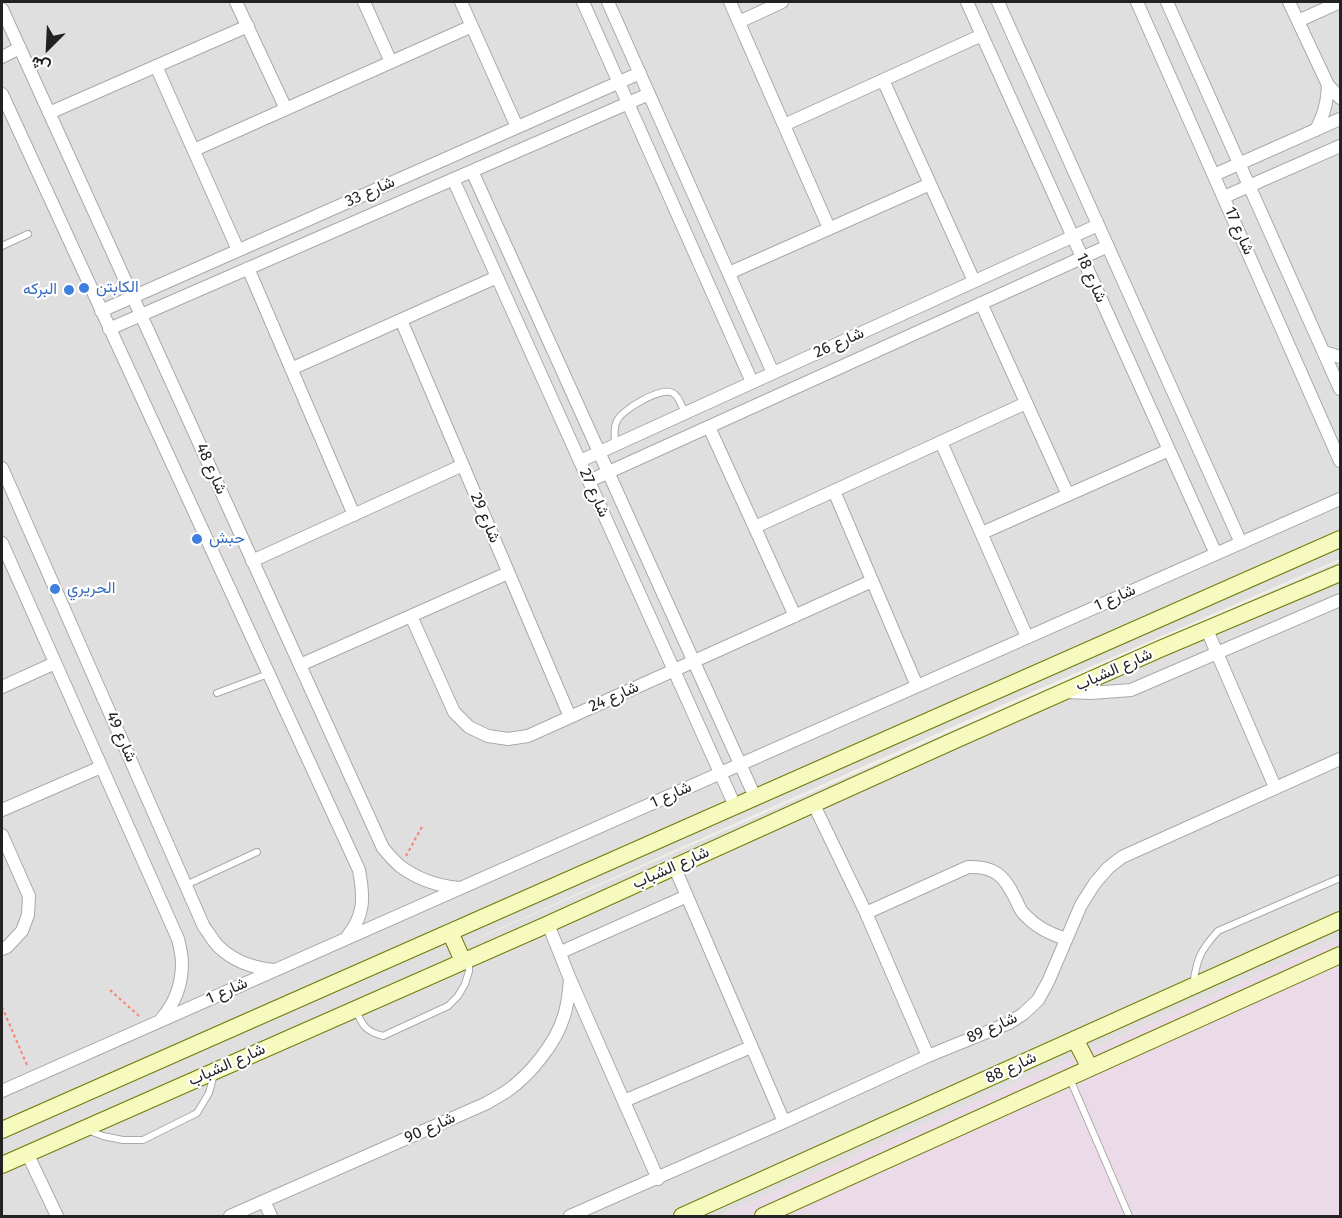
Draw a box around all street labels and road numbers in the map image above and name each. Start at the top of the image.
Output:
street label: شارع 33 [342,173,398,211]
street label: شارع 17 [1220,204,1258,258]
street label: شارع 18 [1072,250,1110,306]
street label: شارع 26 [811,323,867,363]
street label: شارع 48 [191,441,231,497]
street label: شارع 27 [575,466,613,520]
street label: شارع 29 [466,490,504,546]
street label: شارع 1 [1091,580,1139,616]
street label: شارع الشباب [1073,645,1155,695]
street label: شارع 24 [586,678,642,716]
street label: شارع 49 [101,709,141,765]
street label: شارع 1 [647,777,695,813]
street label: شارع الشباب [630,843,712,893]
street label: شارع 1 [203,973,251,1009]
street label: شارع 89 [964,1008,1020,1048]
street label: شارع الشباب [186,1040,268,1090]
street label: شارع 88 [982,1048,1040,1088]
street label: شارع 90 [402,1108,458,1148]

